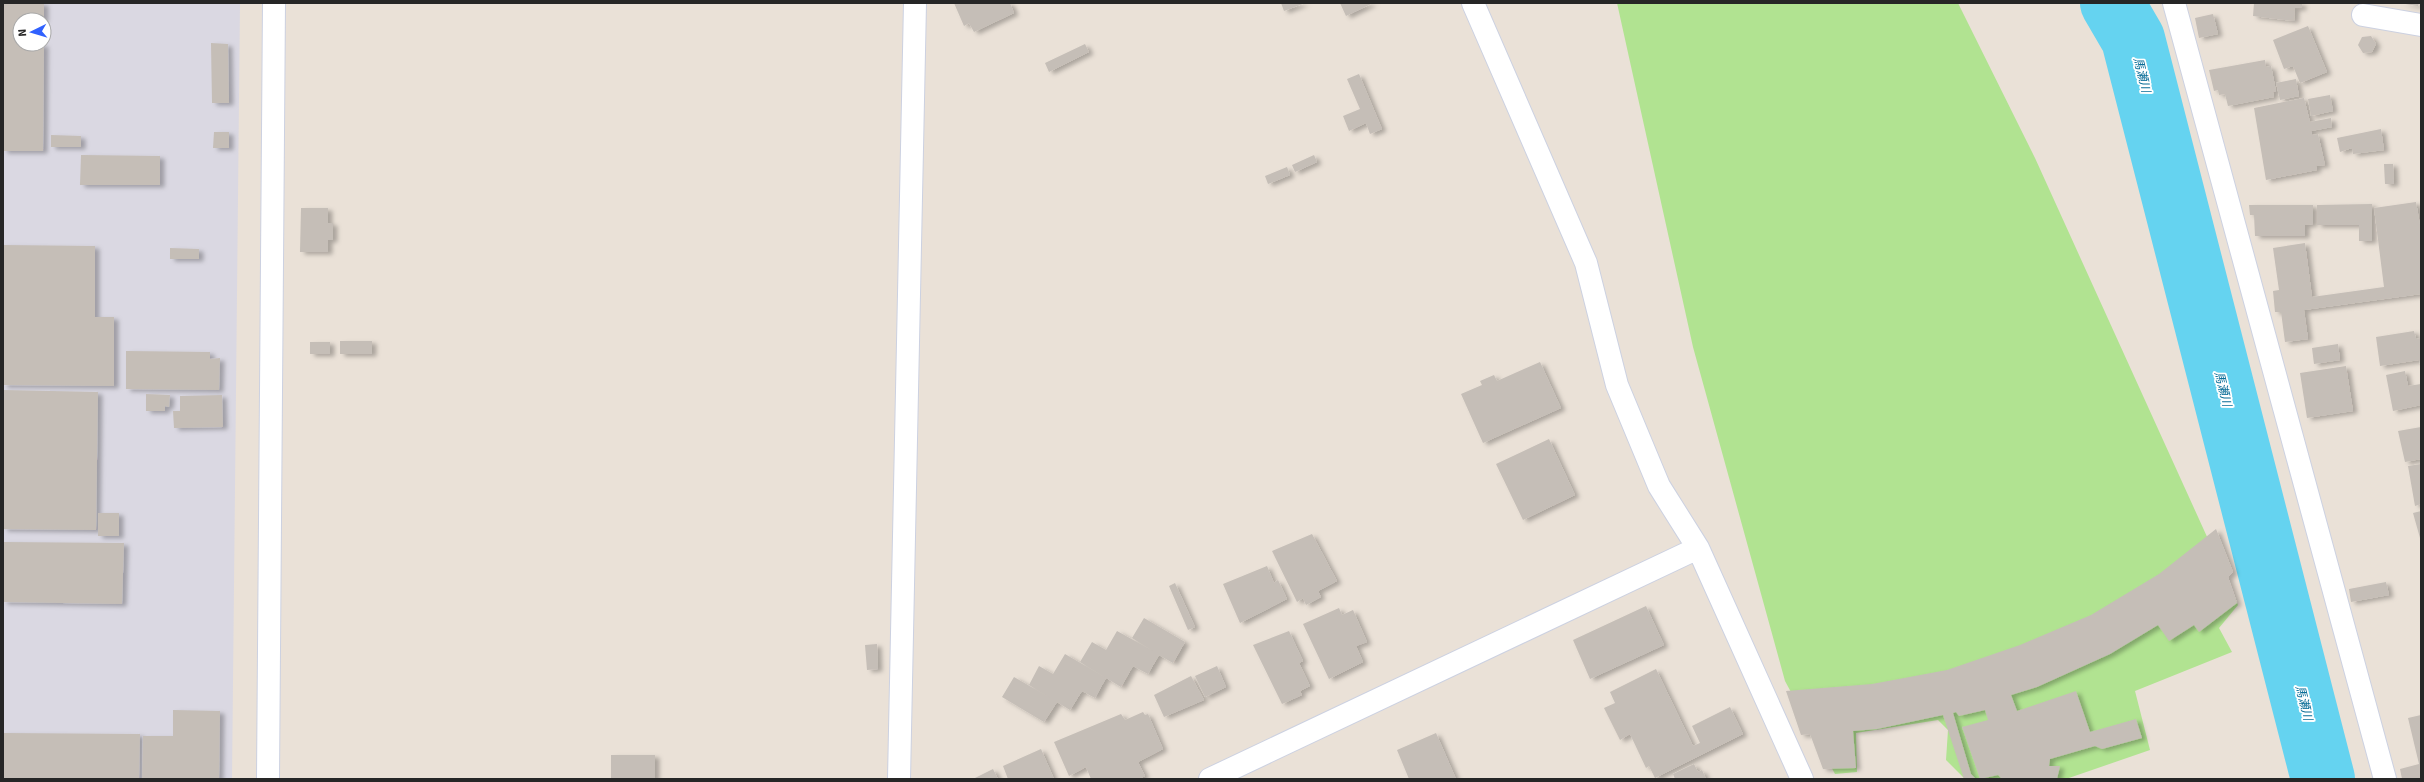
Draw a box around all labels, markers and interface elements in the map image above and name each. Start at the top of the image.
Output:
north arrow [12,12,52,52]
text: N [16,28,29,37]
water label: 馬瀬川 [2130,56,2154,96]
water label: 馬瀬川 [2211,370,2235,410]
water label: 馬瀬川 [2292,684,2316,724]

